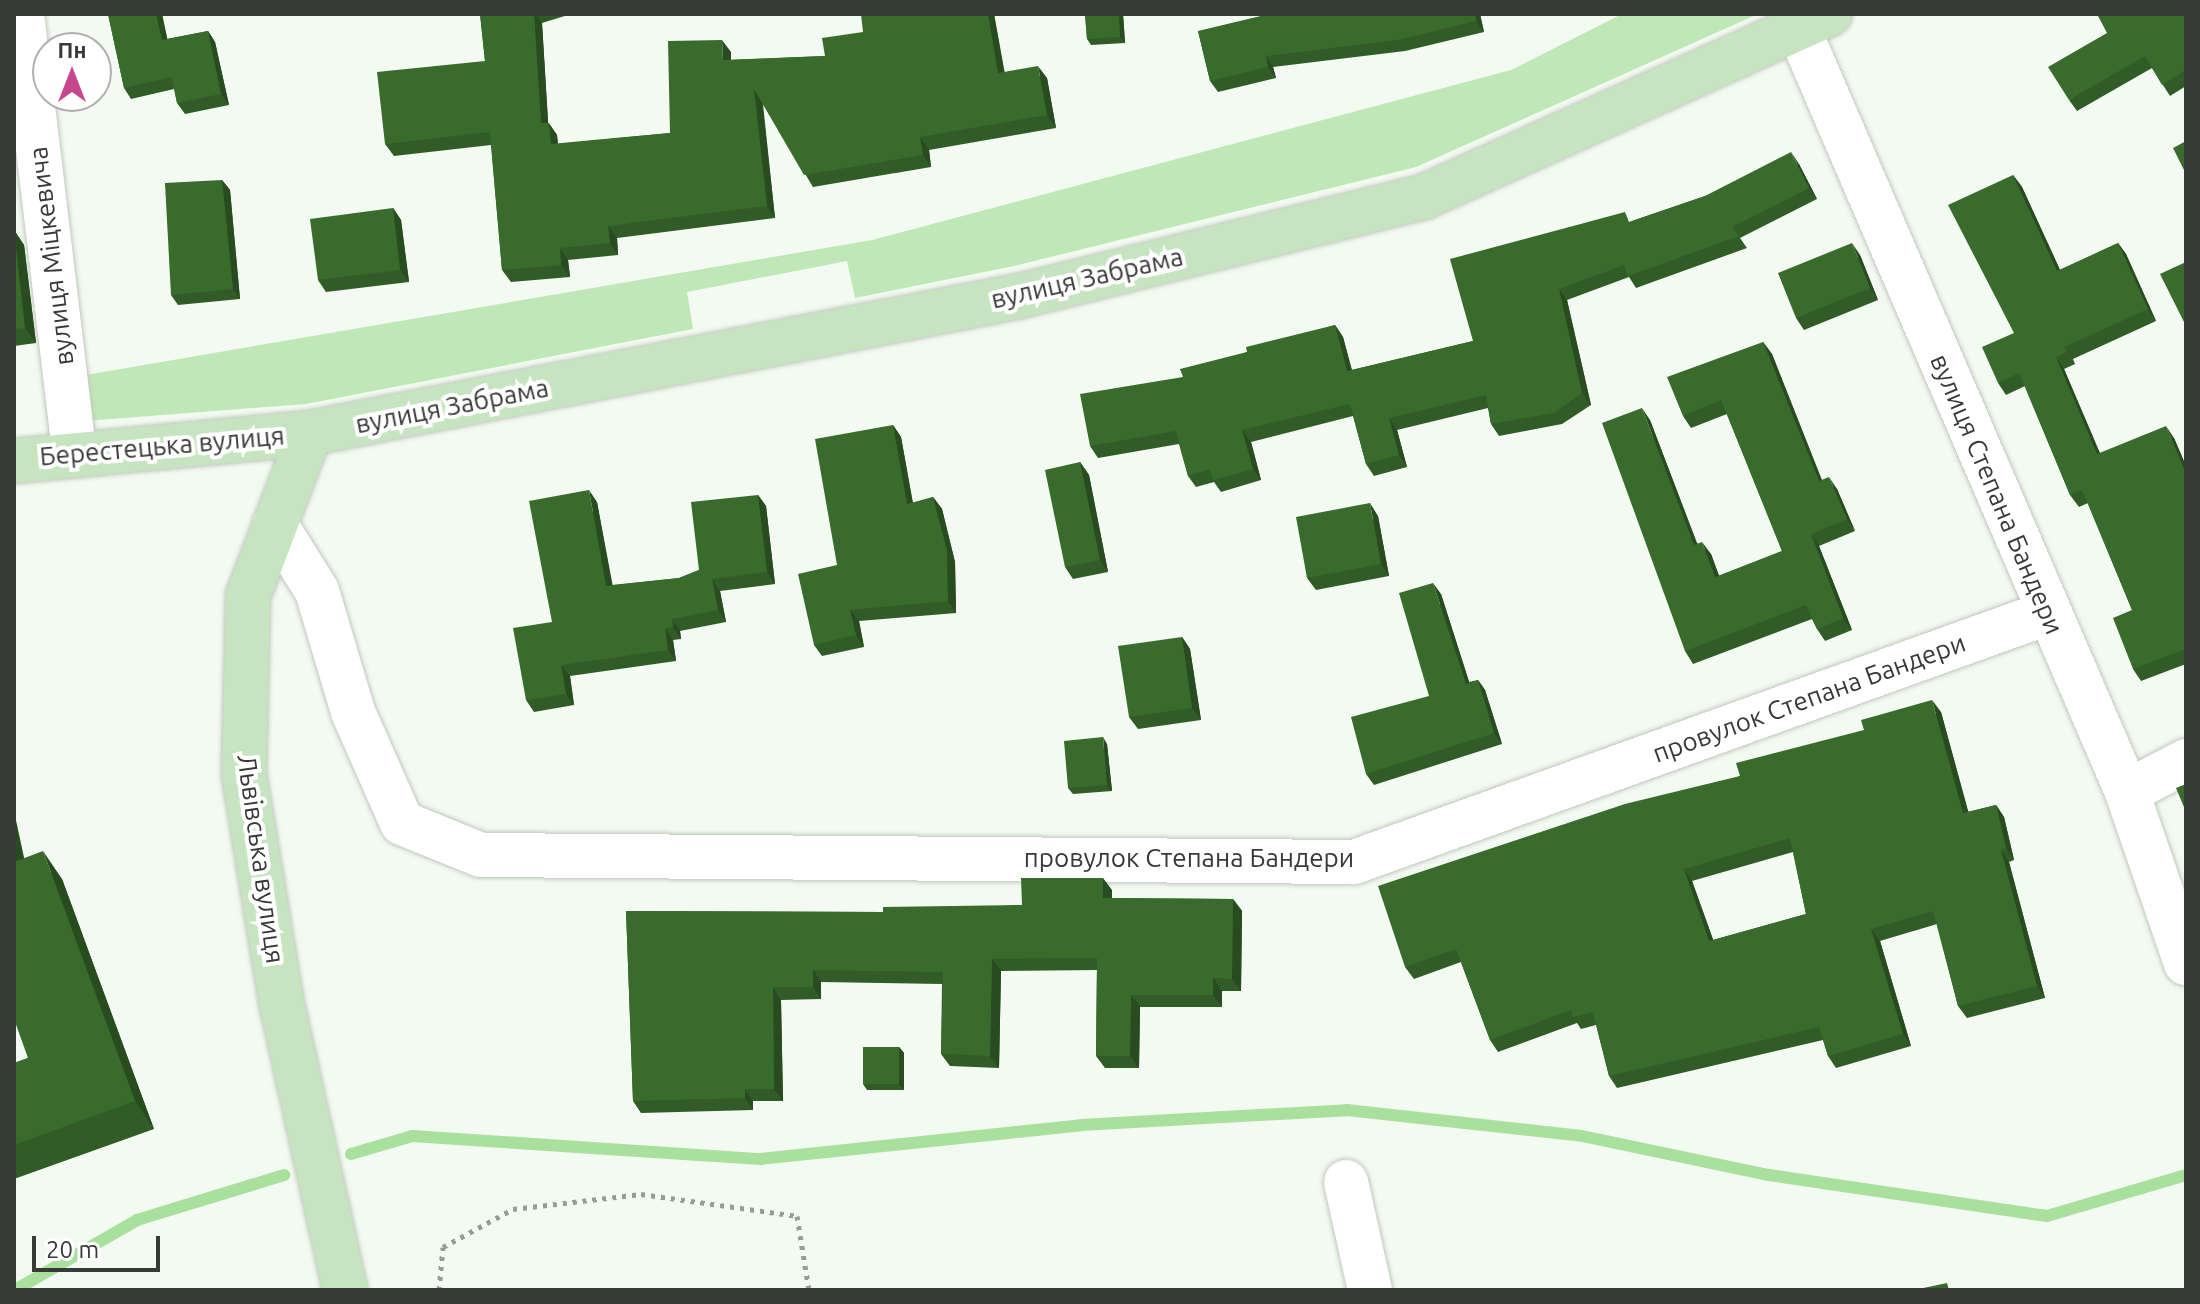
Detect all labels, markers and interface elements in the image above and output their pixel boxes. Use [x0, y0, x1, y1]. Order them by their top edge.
north arrow [32, 32, 112, 112]
text: Пн [58, 37, 86, 62]
street label: вулиця Міцкевича [22, 145, 80, 367]
street label: вулиця Забрама [988, 241, 1186, 315]
street label: вулиця Степана Бандери [1924, 349, 2070, 639]
street label: вулиця Забрама [353, 372, 551, 440]
street label: Берестецька вулиця [38, 420, 286, 472]
street label: провулок Степана Бандери [1648, 627, 1970, 769]
street label: Львівська вулиця [231, 752, 291, 966]
street label: провулок Степана Бандери [1024, 842, 1354, 874]
scale bar [36, 1220, 164, 1270]
text: 20 m [46, 1236, 99, 1263]

